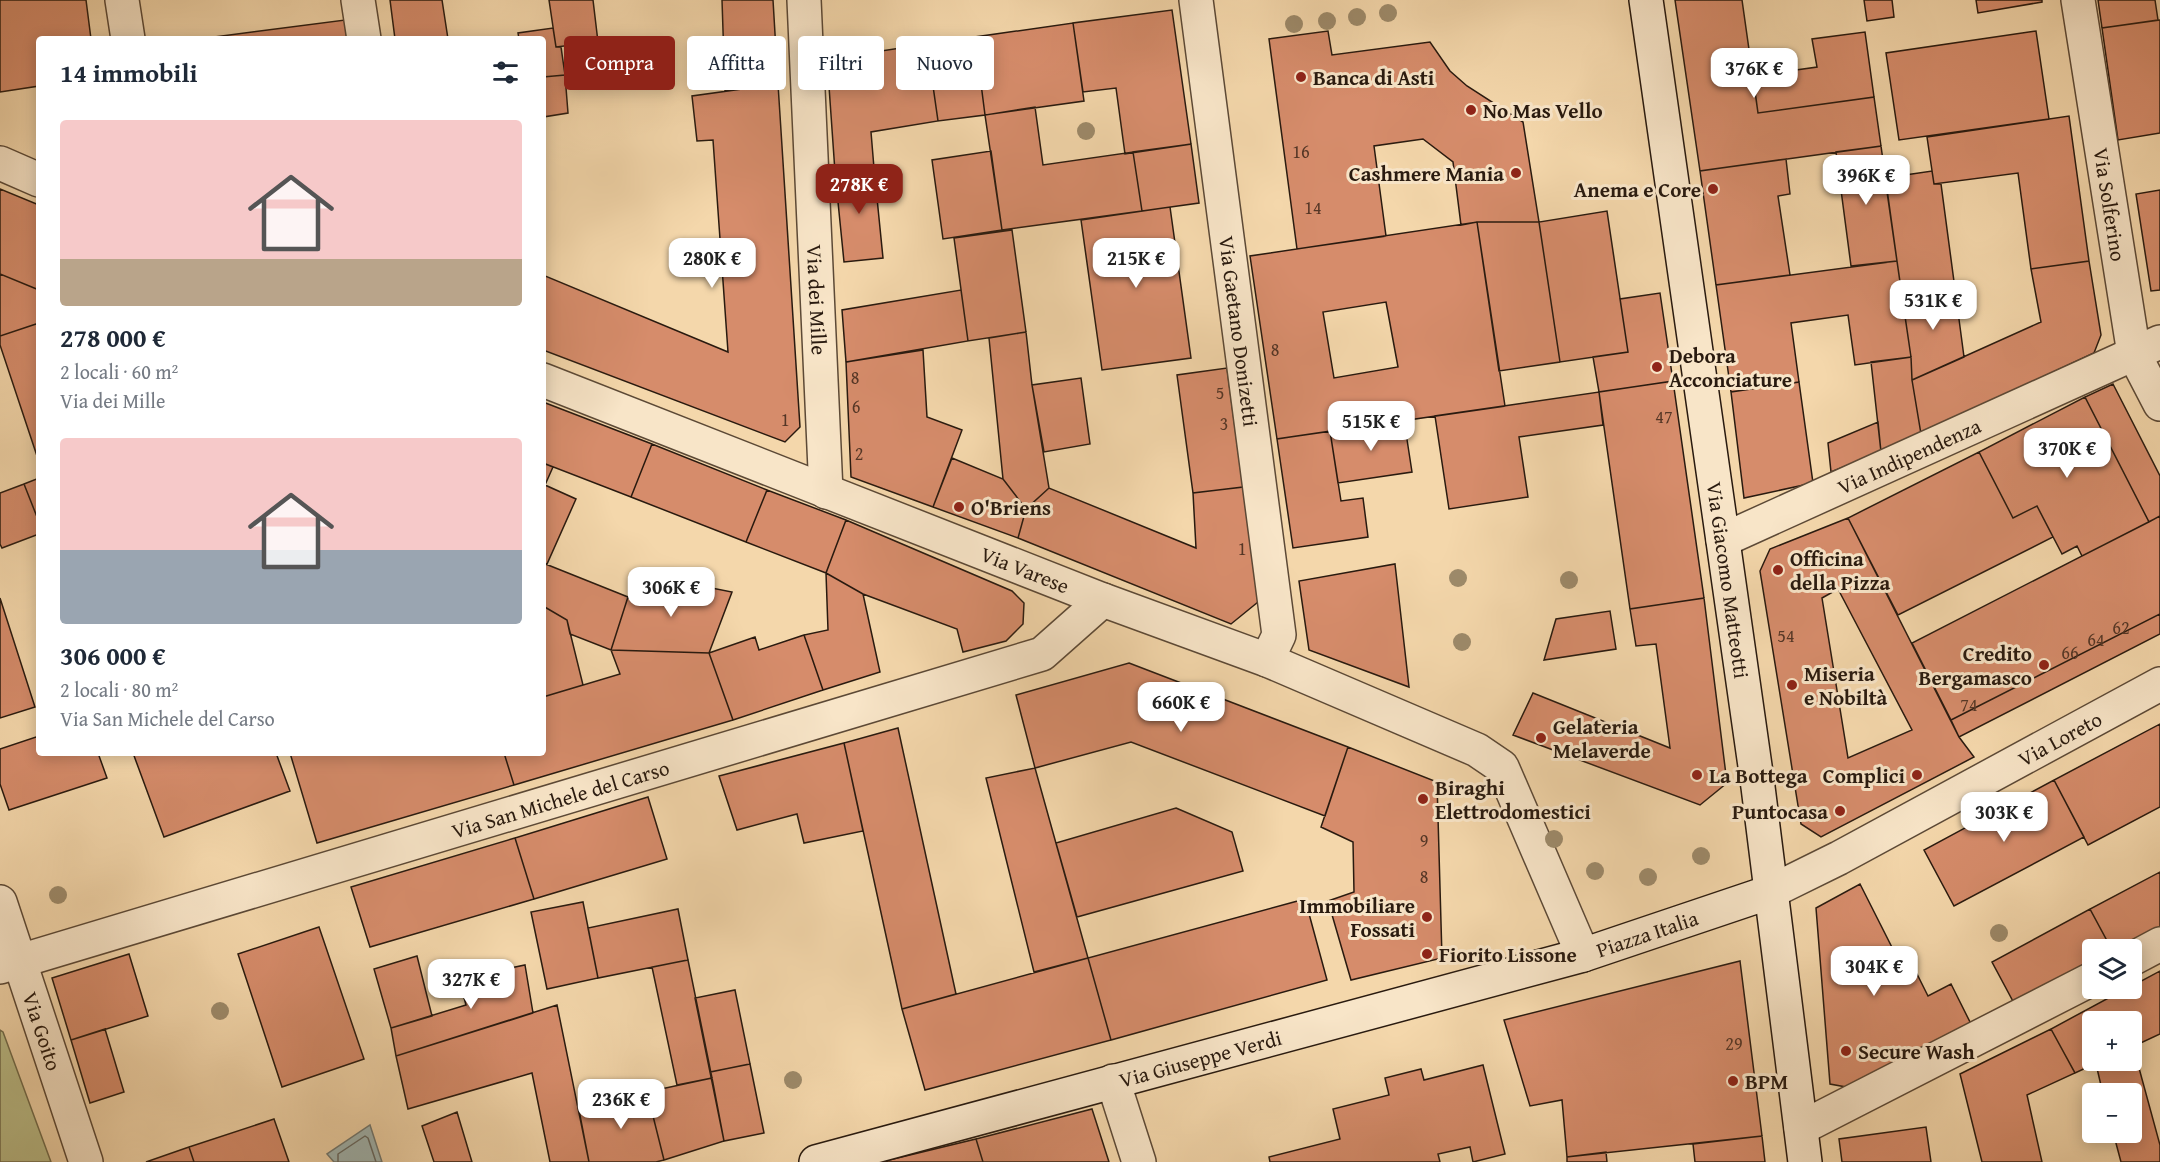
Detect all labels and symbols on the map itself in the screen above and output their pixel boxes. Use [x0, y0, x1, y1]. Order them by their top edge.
pin: 376K € [1705, 48, 1803, 99]
place label: Banca di Asti [1313, 62, 1435, 93]
marker: Banca di Asti [1294, 70, 1308, 84]
place label: No Mas Vello [1483, 95, 1603, 126]
marker: No Mas Vello [1464, 103, 1478, 117]
house number: 16 [1292, 138, 1310, 165]
street label: Via Solferino [2086, 145, 2135, 264]
pin: 396K € [1817, 155, 1915, 206]
place label: Cashmere Mania [1349, 158, 1504, 189]
pin: 278K € [810, 164, 908, 215]
marker: Cashmere Mania [1509, 166, 1523, 180]
place label: Anema e Core [1574, 174, 1701, 205]
marker: Anema e Core [1706, 182, 1720, 196]
house number: 14 [1304, 194, 1322, 221]
street label: Via Gaetano Donizetti [1211, 234, 1267, 428]
pin: 280K € [663, 238, 761, 289]
pin: 215K € [1087, 238, 1185, 289]
street label: Via dei Mille [799, 244, 835, 356]
pin: 531K € [1884, 280, 1982, 331]
house number: 8 [1271, 336, 1279, 363]
place label: Debora Acconciature [1669, 340, 1792, 395]
marker: Debora Acconciature [1650, 360, 1664, 374]
house number: 8 [851, 364, 859, 391]
house number: 5 [1216, 379, 1224, 406]
house number: 6 [852, 393, 860, 420]
pin: 515K € [1322, 401, 1420, 452]
house number: 47 [1655, 403, 1673, 430]
house number: 1 [781, 406, 789, 433]
house number: 3 [1220, 410, 1228, 437]
street label: Via Indipendenza [1832, 410, 1986, 502]
pin: 370K € [2018, 428, 2116, 479]
house number: 2 [855, 440, 863, 467]
street label: Via Giacomo Matteotti [1699, 480, 1758, 681]
place label: O'Briens [971, 492, 1051, 523]
marker: O'Briens [952, 500, 966, 514]
house number: 1 [1238, 535, 1246, 562]
street label: Via Varese [976, 538, 1074, 601]
place label: Officina della Pizza [1790, 543, 1891, 598]
marker: Officina della Pizza [1771, 563, 1785, 577]
pin: 306K € [622, 567, 720, 618]
house number: 62 [2112, 614, 2130, 641]
house number: 54 [1777, 622, 1795, 649]
house number: 64 [2087, 626, 2105, 653]
place label: Credito Bergamasco [1919, 638, 2032, 693]
house number: 66 [2061, 639, 2079, 666]
place label: Miseria e Nobiltà [1804, 658, 1888, 713]
marker: Credito Bergamasco [2037, 658, 2051, 672]
marker: Miseria e Nobiltà [1785, 678, 1799, 692]
pin: 660K € [1132, 682, 1230, 733]
house number: 74 [1960, 691, 1978, 718]
street label: Via Loreto [2012, 703, 2107, 774]
place label: Gelateria Melaverde [1553, 711, 1651, 766]
marker: Gelateria Melaverde [1534, 731, 1548, 745]
street label: Via San Michele del Carso [448, 751, 673, 846]
place label: La Bottega [1709, 760, 1808, 791]
place label: Complici [1823, 760, 1905, 791]
marker: La Bottega [1690, 768, 1704, 782]
marker: Complici [1910, 768, 1924, 782]
place label: Biraghi Elettrodomestici [1435, 772, 1591, 827]
marker: Biraghi Elettrodomestici [1416, 792, 1430, 806]
pin: 303K € [1955, 792, 2053, 843]
place label: Puntocasa [1732, 796, 1828, 827]
marker: Puntocasa [1833, 804, 1847, 818]
house number: 9 [1420, 827, 1428, 854]
house number: 8 [1420, 863, 1428, 890]
place label: Immobiliare Fossati [1299, 890, 1415, 945]
street label: Piazza Italia [1592, 902, 1702, 965]
marker: Immobiliare Fossati [1420, 910, 1434, 924]
place label: Fiorito Lissone [1439, 939, 1577, 970]
pin: 304K € [1825, 946, 1923, 997]
marker: Fiorito Lissone [1420, 947, 1434, 961]
pin: 327K € [422, 959, 520, 1010]
street label: Via Goito [15, 988, 70, 1075]
street label: Via Giuseppe Verdi [1115, 1022, 1285, 1095]
house number: 29 [1725, 1030, 1743, 1057]
place label: Secure Wash [1858, 1036, 1975, 1067]
marker: Secure Wash [1839, 1044, 1853, 1058]
place label: BPM [1745, 1066, 1788, 1097]
marker: BPM [1726, 1074, 1740, 1088]
pin: 236K € [572, 1079, 670, 1130]

